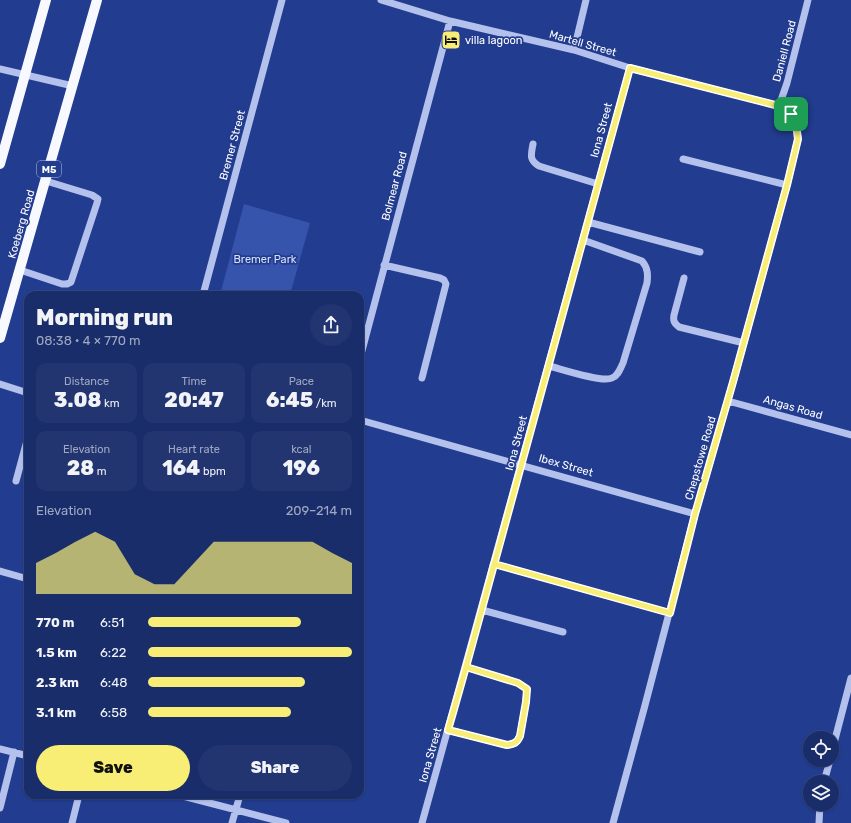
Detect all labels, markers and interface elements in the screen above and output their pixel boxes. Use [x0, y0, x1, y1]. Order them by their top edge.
street label: Daniell Road [770, 19, 799, 83]
street label: Martell Street [548, 28, 619, 59]
hotel icon: villa lagoon [440, 29, 462, 51]
place label: villa lagoon [465, 34, 522, 47]
pin [774, 97, 808, 131]
street label: Iona Street [588, 100, 615, 159]
icon: arrive [780, 103, 802, 125]
street label: Bremer Street [217, 108, 248, 182]
street label: Bolmear Road [379, 150, 410, 222]
road number: M5 [37, 161, 61, 177]
street label: Koeberg Road [5, 188, 37, 260]
park label: Bremer Park [233, 253, 297, 266]
text: Morning run [36, 304, 173, 331]
button: share [310, 304, 352, 346]
text: 08:38 · 4 × 770 m [36, 333, 141, 348]
text: Distance [64, 375, 109, 388]
text: Time [182, 375, 206, 388]
text: Pace [289, 375, 314, 388]
text: 3.08 [54, 388, 101, 412]
text: 20:47 [164, 388, 224, 412]
text: 6:45 [266, 388, 313, 412]
street label: Angas Road [762, 393, 824, 422]
text: km [101, 397, 119, 410]
text: /km [313, 397, 337, 410]
street label: Iona Street [503, 413, 530, 472]
street label: Chepstowe Road [682, 415, 719, 501]
text: Elevation [63, 443, 110, 456]
text: Heart rate [168, 443, 220, 456]
text: kcal [291, 443, 311, 456]
street label: Ibex Street [537, 452, 595, 480]
text: 28 [67, 456, 94, 480]
text: 164 [162, 456, 200, 480]
text: 196 [283, 456, 320, 480]
text: m [94, 465, 107, 478]
text: bpm [200, 465, 226, 478]
text: Elevation [36, 503, 92, 518]
text: 209–214 m [286, 503, 352, 518]
text: 770 m [36, 615, 74, 630]
text: 6:51 [100, 615, 124, 630]
text: 1.5 km [36, 645, 77, 660]
text: 6:22 [100, 645, 126, 660]
text: 2.3 km [36, 675, 79, 690]
text: 6:48 [100, 675, 128, 690]
text: 3.1 km [36, 705, 76, 720]
text: 6:58 [100, 705, 127, 720]
street label: Iona Street [416, 726, 445, 784]
map controls [803, 731, 839, 811]
button: locate [803, 731, 839, 767]
button: Save [36, 745, 190, 791]
button: Share [198, 745, 352, 791]
button: layers [803, 775, 839, 811]

